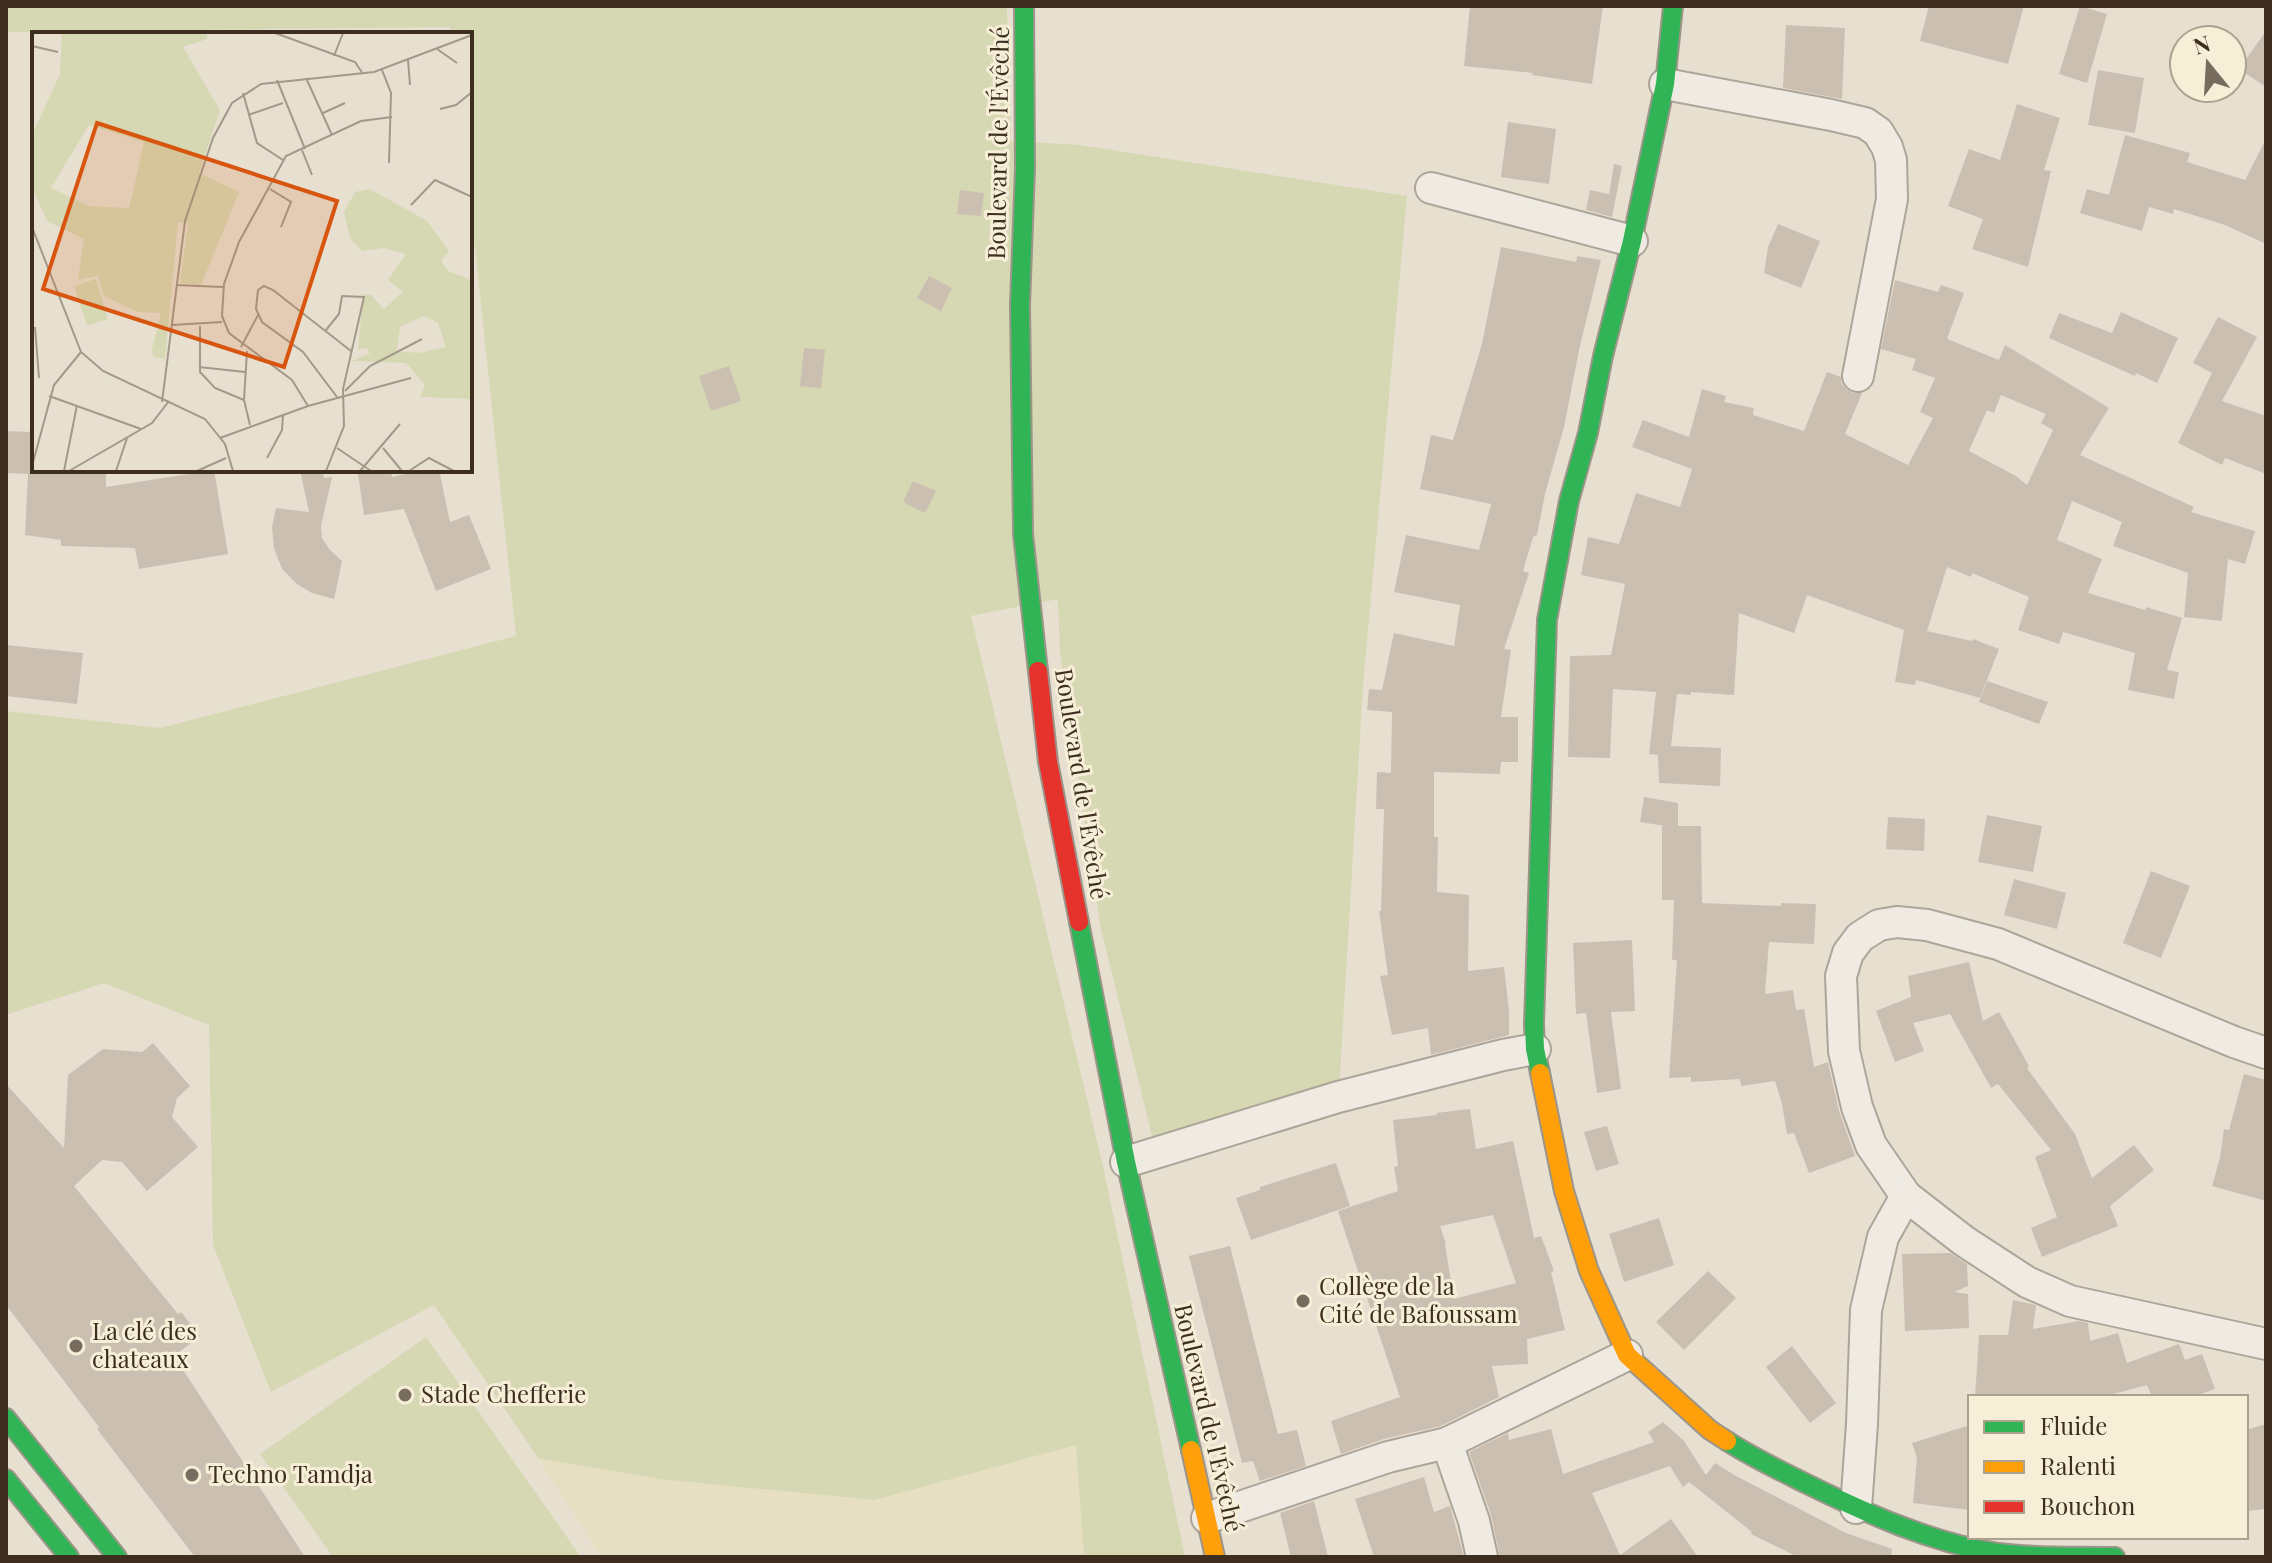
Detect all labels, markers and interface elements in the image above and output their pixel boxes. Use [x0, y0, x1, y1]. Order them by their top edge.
north arrow [2168, 24, 2248, 104]
street label: Boulevard de l'Évêché [979, 26, 1015, 260]
text: N [2189, 27, 2214, 61]
inset map [32, 32, 472, 472]
street label: Boulevard de l'Évêché [1049, 666, 1117, 901]
place label: Collège de la Cité de Bafoussam [1319, 1269, 1518, 1329]
marker: Collège de la Cité de Bafoussam [1294, 1292, 1312, 1310]
street label: Boulevard de l'Évêché [1168, 1300, 1252, 1535]
place label: La clé des chateaux [92, 1314, 197, 1374]
marker: La clé des chateaux [67, 1337, 85, 1355]
place label: Stade Chefferie [421, 1377, 587, 1409]
marker: Stade Chefferie [396, 1386, 414, 1404]
legend [1968, 1395, 2248, 1539]
text: Fluide [2040, 1409, 2107, 1441]
text: Ralenti [2040, 1449, 2116, 1481]
place label: Techno Tamdja [208, 1457, 373, 1489]
marker: Techno Tamdja [183, 1466, 201, 1484]
text: Bouchon [2040, 1489, 2135, 1521]

